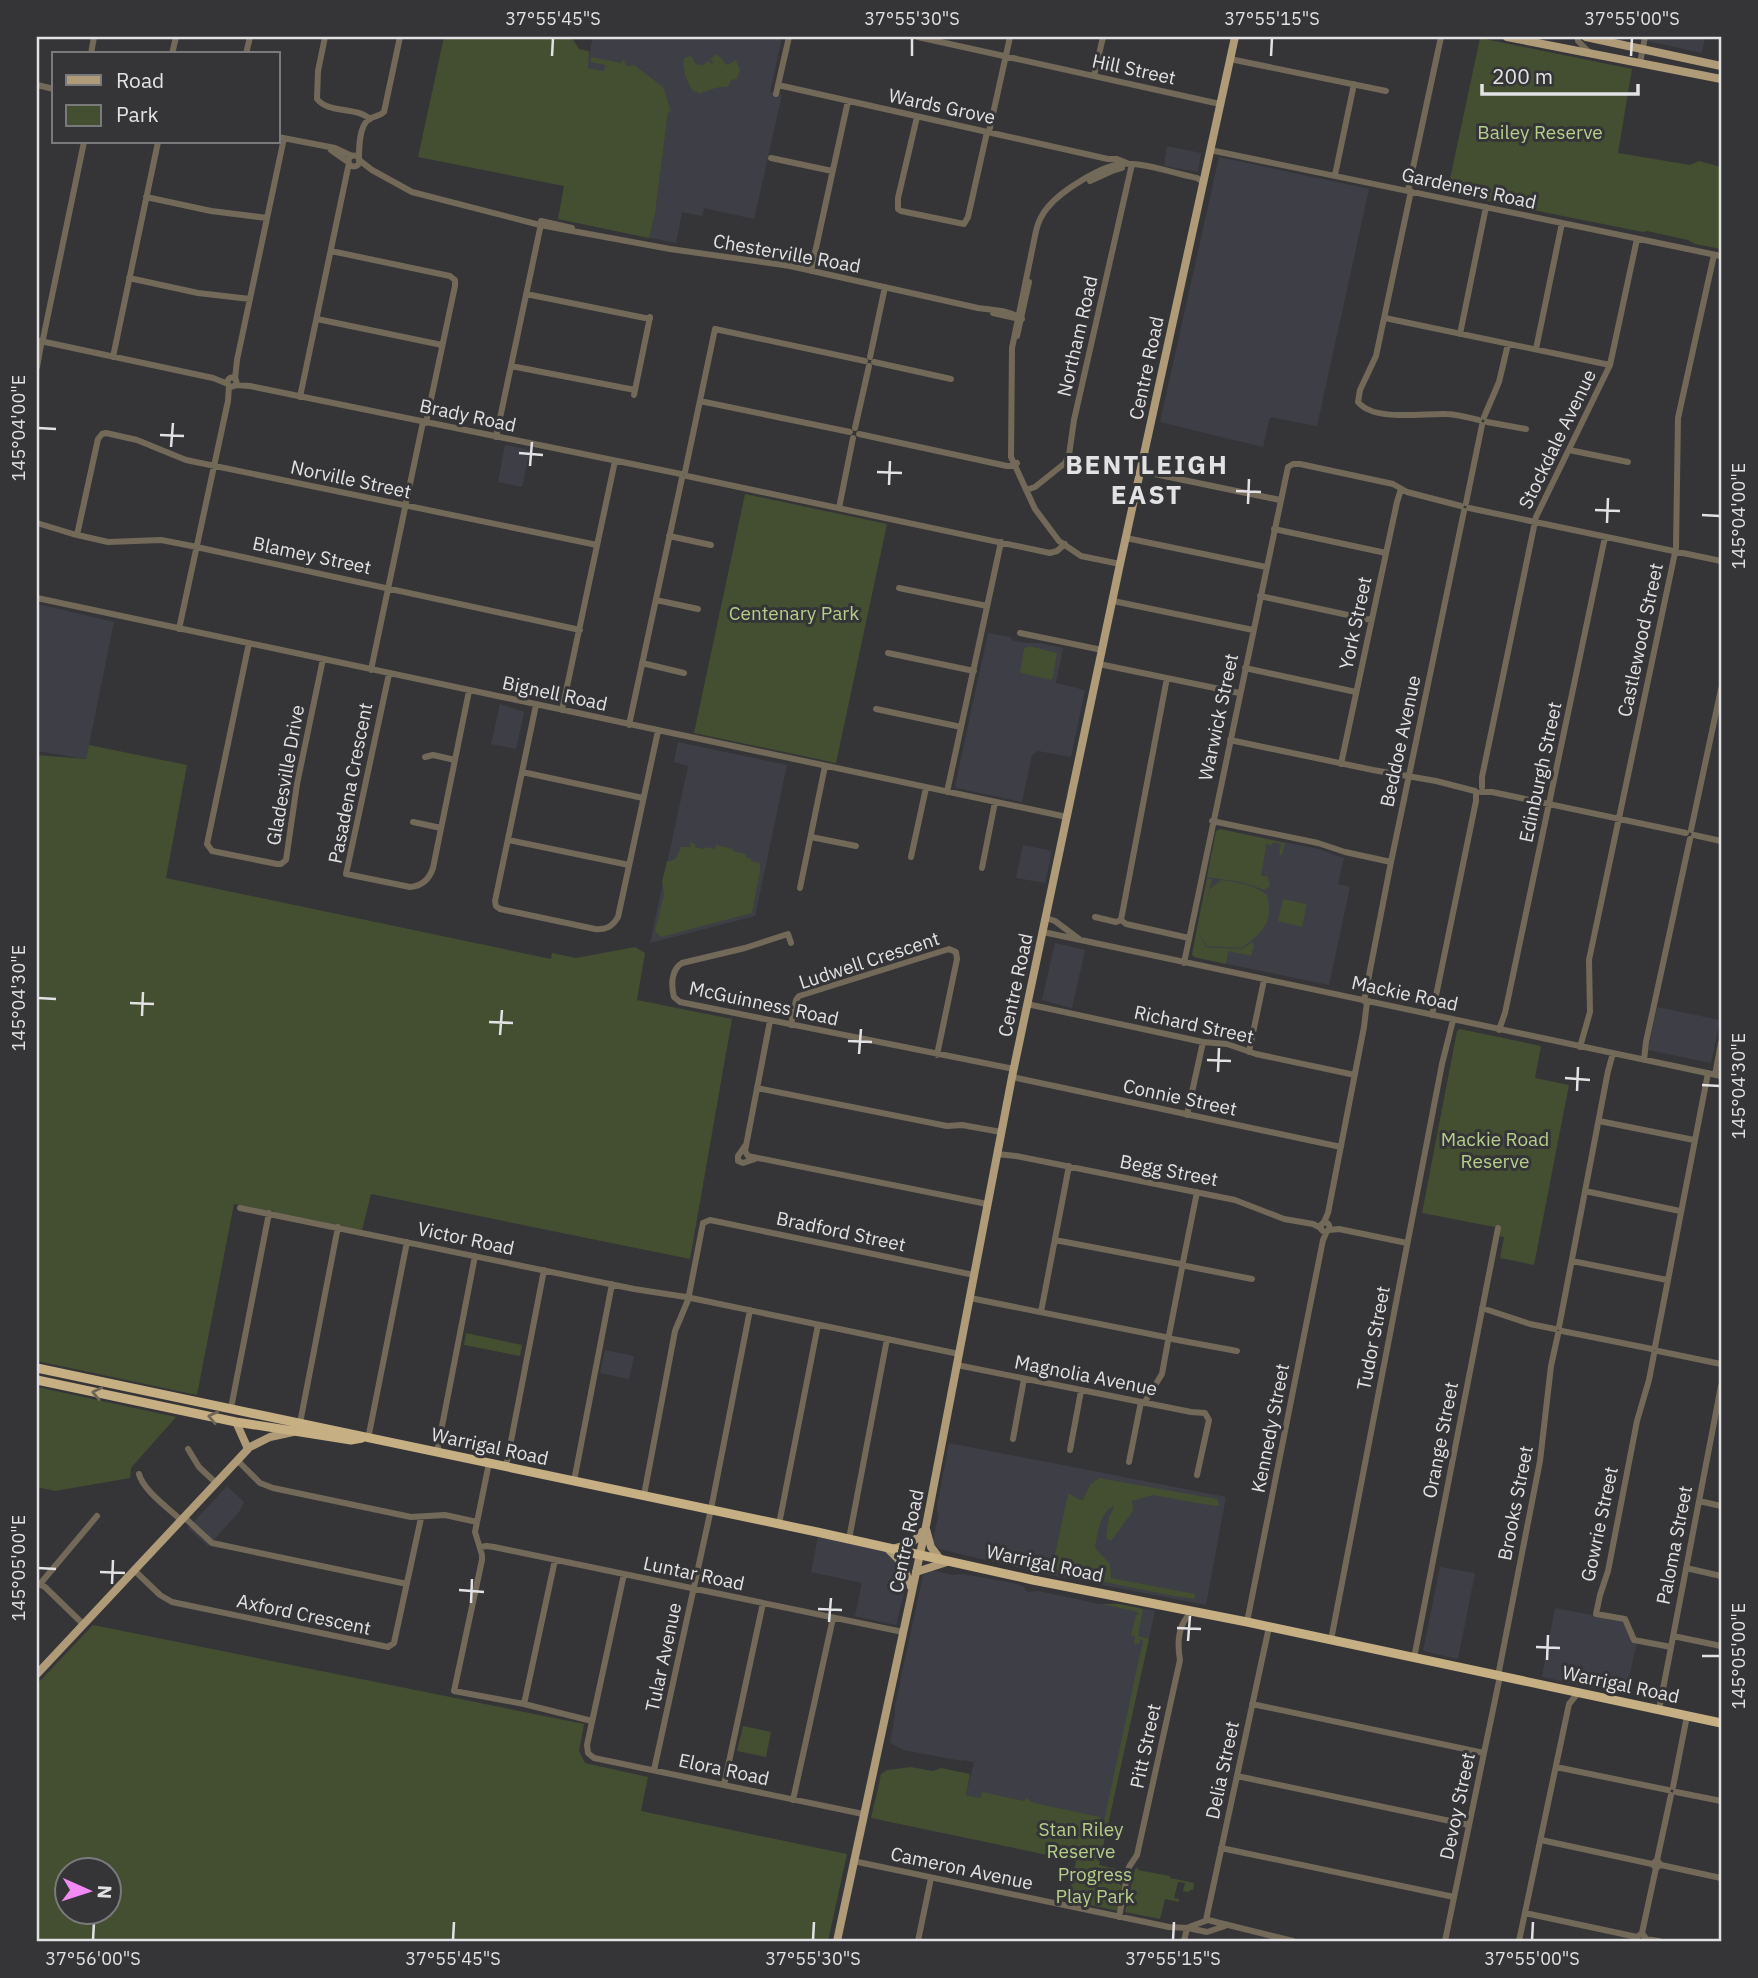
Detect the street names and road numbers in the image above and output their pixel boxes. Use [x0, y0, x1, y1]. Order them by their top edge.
street label: Hill Street [1090, 48, 1178, 90]
street label: Wards Grove [886, 83, 998, 129]
street label: Gardeners Road [1399, 162, 1539, 214]
street label: Chesterville Road [711, 228, 863, 278]
street label: Northam Road [1051, 273, 1103, 399]
street label: Centre Road [1123, 314, 1169, 422]
street label: Stockdale Avenue [1513, 365, 1601, 513]
street label: Brady Road [418, 393, 518, 437]
street label: Norville Street [289, 455, 413, 503]
street label: Blamey Street [250, 531, 374, 579]
street label: Castlewood Street [1612, 561, 1668, 719]
street label: York Street [1333, 574, 1377, 672]
street label: Warwick Street [1193, 651, 1243, 783]
street label: Bignell Road [500, 670, 610, 716]
street label: Beddoe Avenue [1374, 673, 1426, 809]
street label: Edinburgh Street [1513, 699, 1567, 845]
street label: Pasadena Crescent [323, 700, 377, 866]
street label: Gladesville Drive [261, 703, 309, 847]
street label: Ludwell Crescent [796, 926, 942, 994]
street label: Centre Road [992, 931, 1038, 1039]
street label: Mackie Road [1349, 970, 1461, 1016]
street label: McGuinness Road [687, 975, 841, 1031]
street label: Richard Street [1132, 1000, 1256, 1048]
street label: Connie Street [1121, 1073, 1239, 1121]
street label: Begg Street [1118, 1149, 1220, 1191]
street label: Bradford Street [774, 1206, 908, 1256]
street label: Victor Road [415, 1216, 517, 1260]
street label: Tudor Street [1351, 1284, 1395, 1392]
street label: Magnolia Avenue [1013, 1349, 1159, 1401]
street label: Kennedy Street [1246, 1361, 1294, 1495]
street label: Orange Street [1417, 1380, 1463, 1500]
street label: Warrigal Road [429, 1422, 551, 1470]
street label: Brooks Street [1492, 1444, 1538, 1562]
street label: Gowrie Street [1575, 1464, 1623, 1584]
street label: Paloma Street [1651, 1484, 1697, 1606]
street label: Centre Road [883, 1487, 929, 1595]
street label: Warrigal Road [984, 1539, 1106, 1587]
street label: Luntar Road [641, 1551, 747, 1595]
street label: Axford Crescent [235, 1588, 373, 1640]
street label: Tular Avenue [640, 1600, 686, 1714]
street label: Warrigal Road [1560, 1660, 1682, 1708]
street label: Pitt Street [1124, 1701, 1166, 1791]
street label: Delia Street [1200, 1719, 1244, 1821]
street label: Elora Road [676, 1748, 772, 1790]
street label: Devoy Street [1434, 1750, 1480, 1862]
street label: Cameron Avenue [888, 1841, 1036, 1895]

